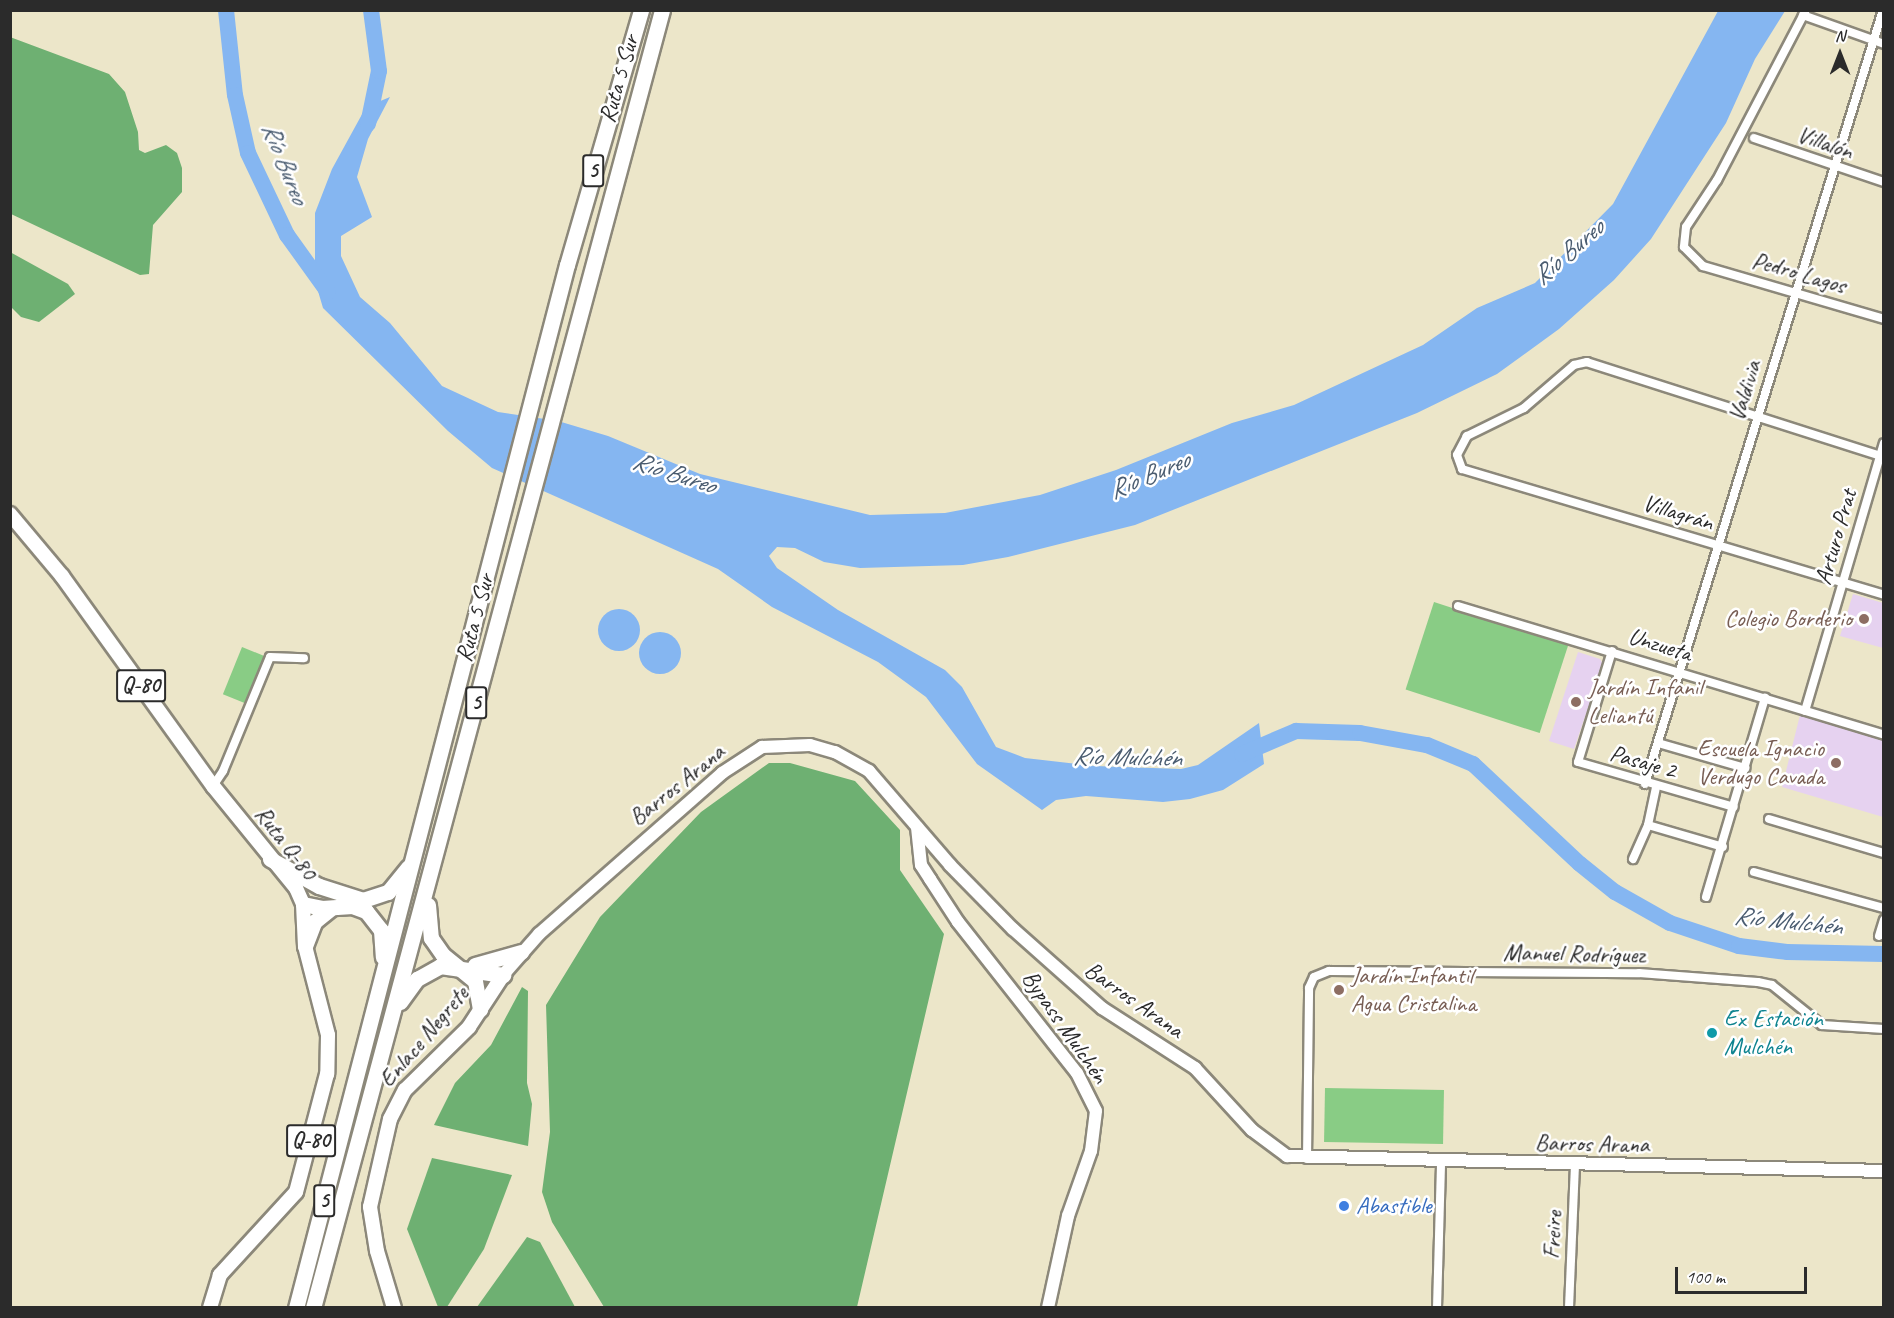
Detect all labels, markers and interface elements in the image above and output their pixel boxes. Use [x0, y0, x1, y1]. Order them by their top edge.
north arrow [1810, 24, 1870, 84]
text: N [1835, 26, 1845, 46]
street label: Ruta 5 Sur [593, 32, 645, 126]
water label: Río Bureo [255, 118, 315, 208]
street label: Villalón [1793, 120, 1857, 166]
road number: 5 [581, 152, 605, 190]
water label: Río Bureo [1526, 213, 1610, 291]
street label: Pedro Lagos [1749, 246, 1849, 300]
street label: Valdivia [1722, 357, 1768, 425]
water label: Río Bureo [1104, 444, 1194, 506]
water label: Río Bureo [629, 445, 719, 501]
street label: Arturo Prat [1809, 486, 1863, 588]
street label: Villagrán [1639, 489, 1717, 537]
street label: Ruta 5 Sur [449, 571, 501, 665]
place label: Colegio Borderio [1725, 605, 1852, 633]
marker: Colegio Borderio [1857, 612, 1871, 626]
street label: Unzueta [1625, 622, 1695, 668]
road number: Q-80 [116, 667, 166, 705]
place label: Jardín Infanil Leliantú [1588, 674, 1702, 730]
road number: 5 [464, 684, 488, 722]
marker: Jardín Infanil Leliantú [1569, 695, 1583, 709]
place label: Escuela Ignacio Verdugo Cavada [1697, 735, 1824, 791]
street label: Barros Arana [624, 738, 730, 832]
street label: Pasaje 2 [1606, 739, 1680, 785]
water label: Río Mulchén [1073, 740, 1181, 774]
marker: Escuela Ignacio Verdugo Cavada [1829, 756, 1843, 770]
street label: Ruta Q-80 [248, 800, 324, 886]
water label: Río Mulchén [1733, 900, 1843, 942]
street label: Manuel Rodríguez [1503, 938, 1645, 970]
street label: Barros Arana [1079, 956, 1189, 1044]
place label: Jardín Infantil Agua Cristalina [1351, 962, 1476, 1018]
street label: Bypass Mulchén [1016, 965, 1114, 1089]
street label: Enlace Negrete [373, 980, 475, 1094]
marker: Jardín Infantil Agua Cristalina [1332, 983, 1346, 997]
place label: Ex Estación Mulchén [1724, 1005, 1823, 1061]
marker: Ex Estación Mulchén [1705, 1026, 1719, 1040]
road number: Q-80 [286, 1122, 336, 1160]
street label: Barros Arana [1535, 1129, 1649, 1159]
road number: 5 [312, 1182, 336, 1220]
place label: Abastible [1356, 1192, 1432, 1220]
marker: Abastible [1337, 1199, 1351, 1213]
street label: Freire [1537, 1210, 1569, 1260]
scale bar [1678, 1255, 1810, 1293]
text: 100 m [1686, 1266, 1725, 1288]

